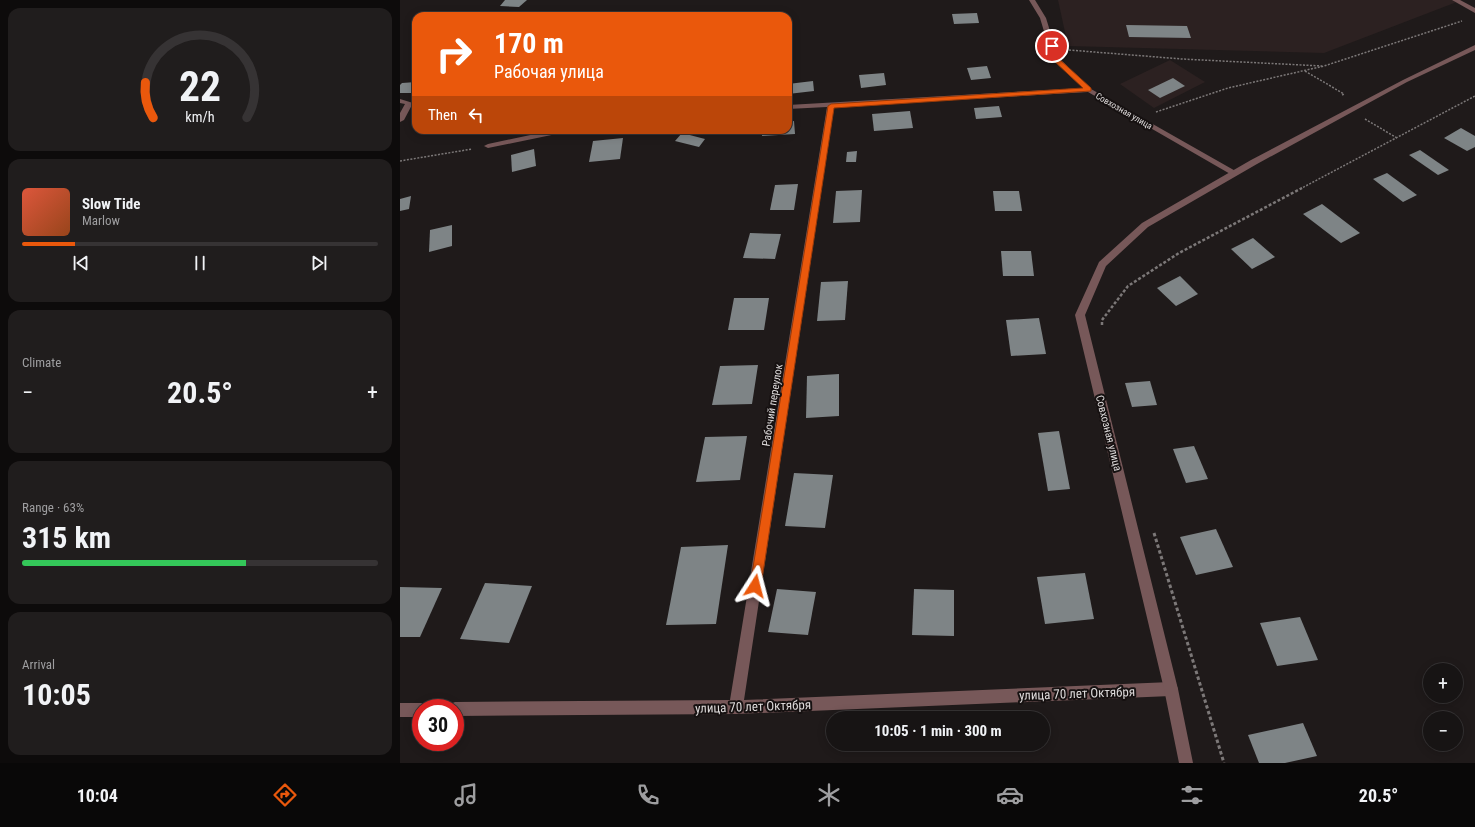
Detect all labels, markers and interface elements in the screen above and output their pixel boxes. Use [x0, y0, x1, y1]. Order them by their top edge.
text: 170 m [494, 27, 564, 60]
icon: right [428, 28, 480, 80]
pin [1035, 29, 1069, 63]
icon: arrive [1041, 35, 1063, 57]
text: 22 [179, 61, 221, 110]
text: Рабочая улица [494, 61, 604, 82]
street label: Совхозная улица [1094, 91, 1154, 131]
icon: left [465, 104, 487, 126]
text: Then [428, 106, 457, 124]
text: km/h [185, 108, 215, 124]
text: Slow Tide [82, 195, 140, 213]
text: Marlow [82, 213, 120, 228]
icon: previous [70, 252, 92, 274]
icon: pause [189, 252, 211, 274]
icon: next [308, 252, 330, 274]
text: Climate [22, 355, 61, 370]
street label: Рабочий переулок [760, 362, 786, 447]
text: 20.5° [167, 375, 233, 410]
text: − [22, 380, 33, 405]
text: + [367, 380, 378, 405]
street label: Совхозная улица [1093, 394, 1124, 472]
text: Range · 63% [22, 500, 84, 515]
text: 315 km [22, 520, 111, 555]
position arrow [734, 565, 776, 607]
text: Arrival [22, 657, 55, 672]
map controls [1423, 663, 1463, 751]
button: + [1423, 663, 1463, 703]
text: 10:05 [22, 677, 91, 712]
street label: улица 70 лет Октября [1019, 684, 1135, 703]
street label: улица 70 лет Октября [695, 697, 811, 716]
speed limit sign: 30 [412, 699, 464, 751]
button: − [1423, 711, 1463, 751]
text: 10:05 · 1 min · 300 m [874, 722, 1002, 740]
icon: directions [271, 781, 299, 809]
icon: music [452, 781, 480, 809]
icon: phone [634, 781, 662, 809]
icon: climate [815, 781, 843, 809]
icon: car [996, 781, 1024, 809]
icon: filters [1178, 781, 1206, 809]
text: 10:04 [77, 785, 118, 806]
text: 20.5° [1359, 785, 1398, 806]

